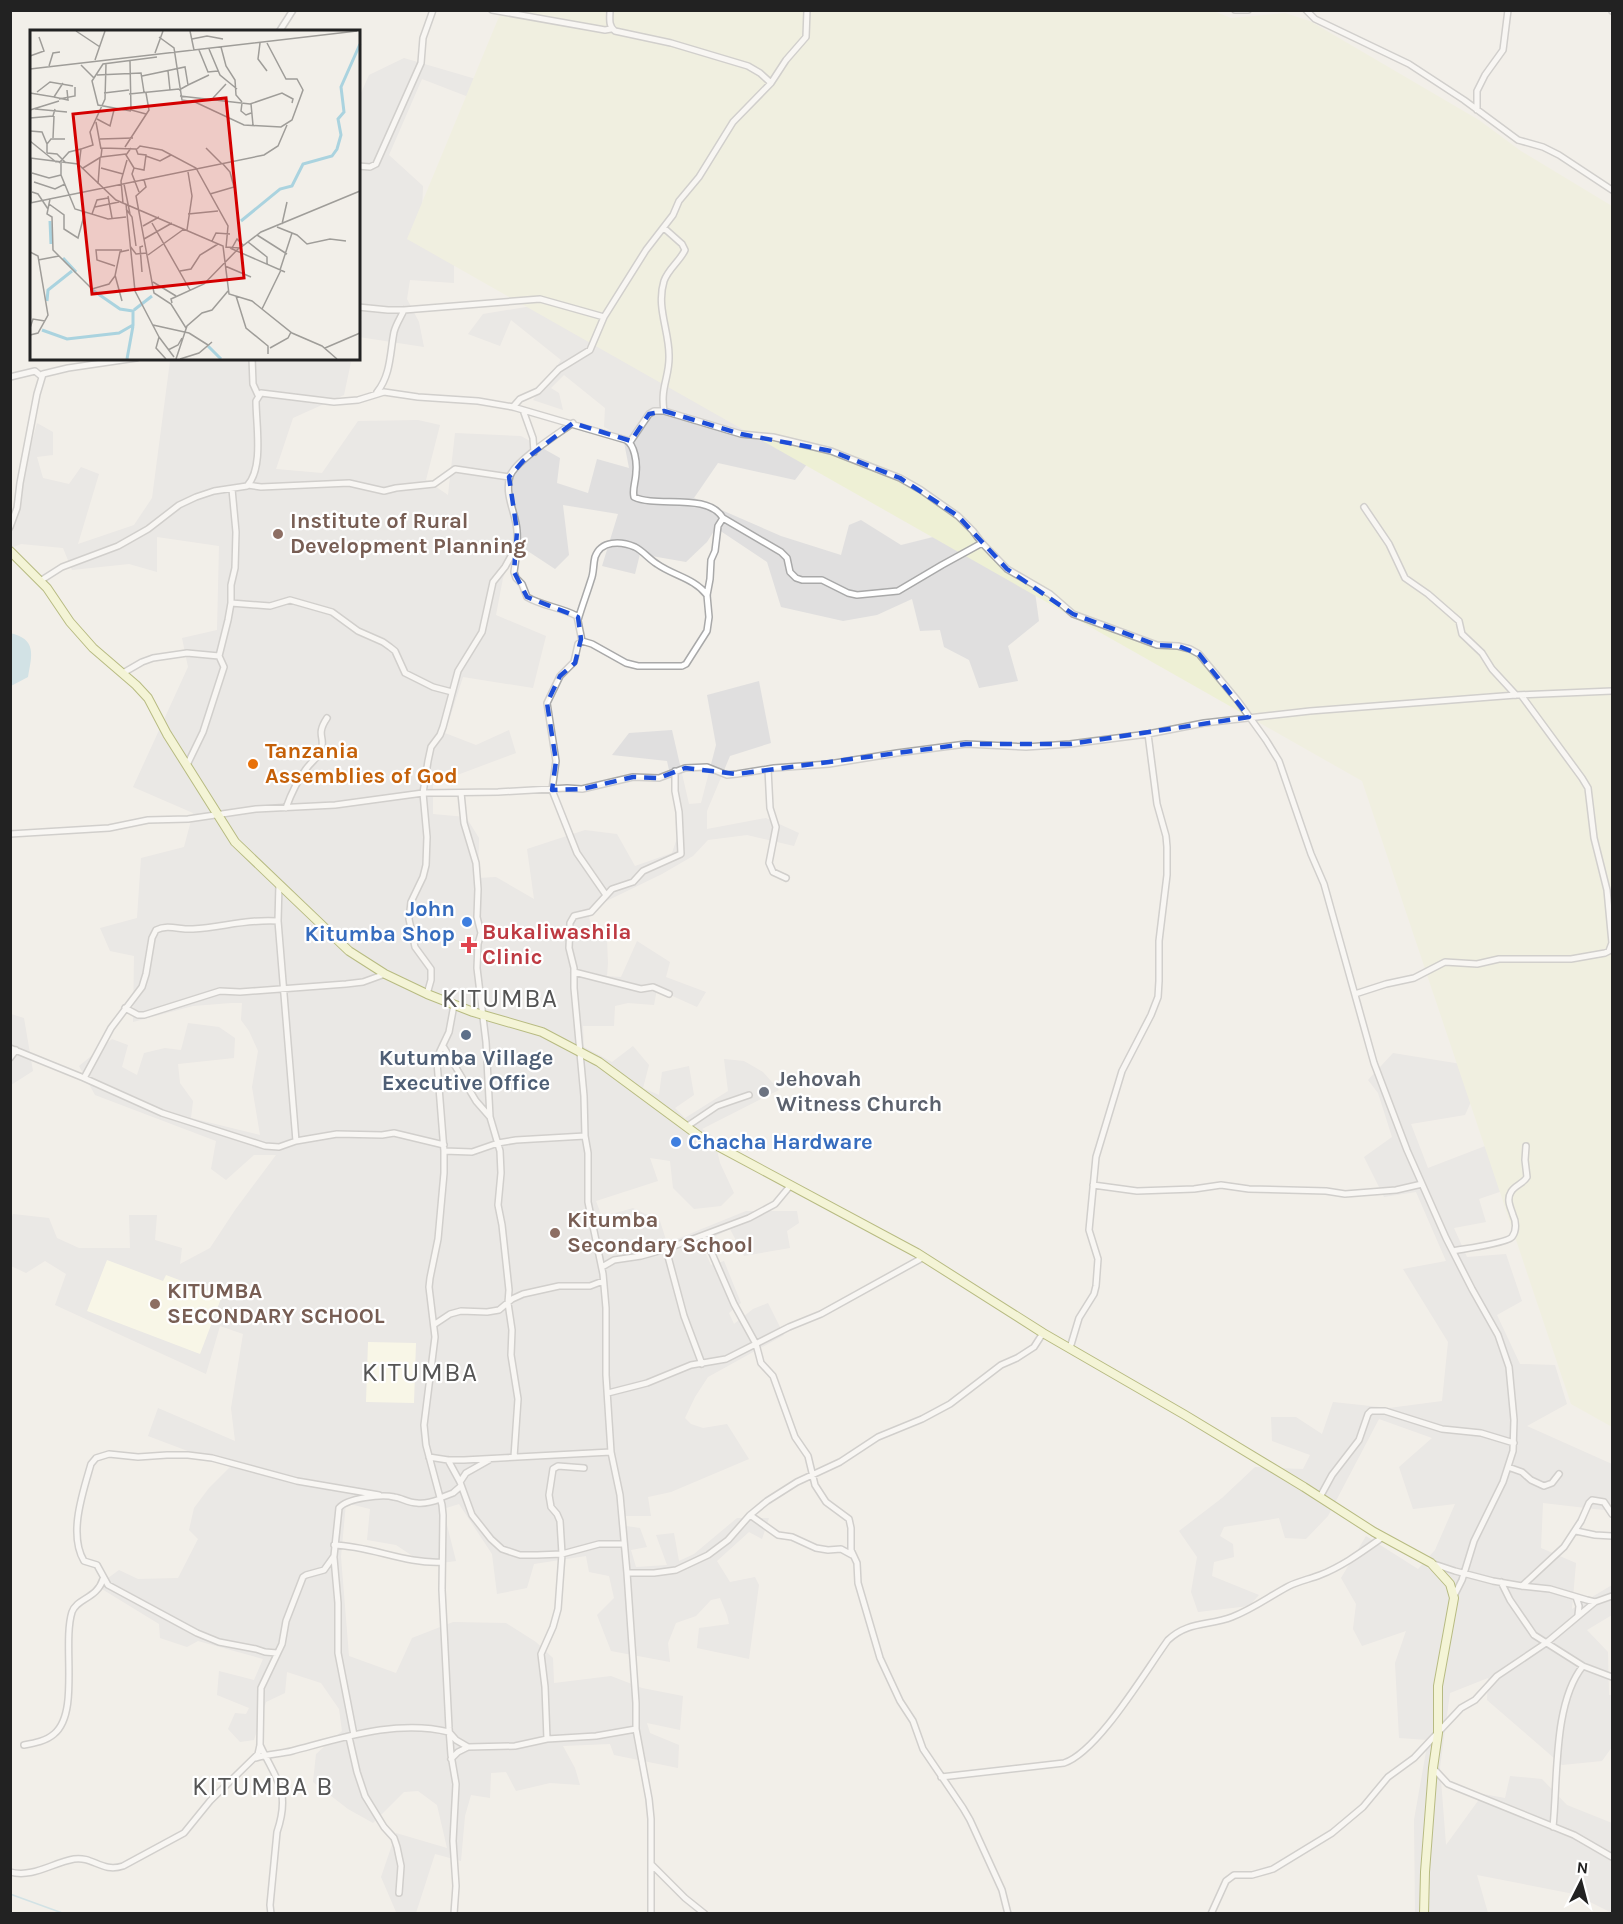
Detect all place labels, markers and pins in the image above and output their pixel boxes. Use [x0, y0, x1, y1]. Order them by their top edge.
place label: Institute of Rural Development Planning [290, 508, 527, 559]
marker: Institute of Rural Development Planning [271, 527, 285, 541]
place label: Tanzania Assemblies of God [265, 738, 458, 789]
marker: Tanzania Assemblies of God [246, 757, 260, 771]
place label: John Kitumba Shop [304, 896, 455, 947]
marker: John Kitumba Shop [460, 915, 474, 929]
place label: Bukaliwashila Clinic [482, 919, 632, 970]
marker: Bukaliwashila Clinic [460, 936, 478, 954]
marker: Kutumba Village Executive Office [459, 1028, 473, 1042]
place label: Kutumba Village Executive Office [379, 1045, 553, 1096]
place label: Jehovah Witness Church [776, 1066, 942, 1117]
marker: Jehovah Witness Church [757, 1085, 771, 1099]
place label: Chacha Hardware [688, 1129, 873, 1155]
marker: Chacha Hardware [669, 1135, 683, 1149]
place label: Kitumba Secondary School [567, 1207, 753, 1258]
marker: Kitumba Secondary School [548, 1226, 562, 1240]
place label: KITUMBA SECONDARY SCHOOL [167, 1278, 385, 1329]
marker: KITUMBA SECONDARY SCHOOL [148, 1297, 162, 1311]

